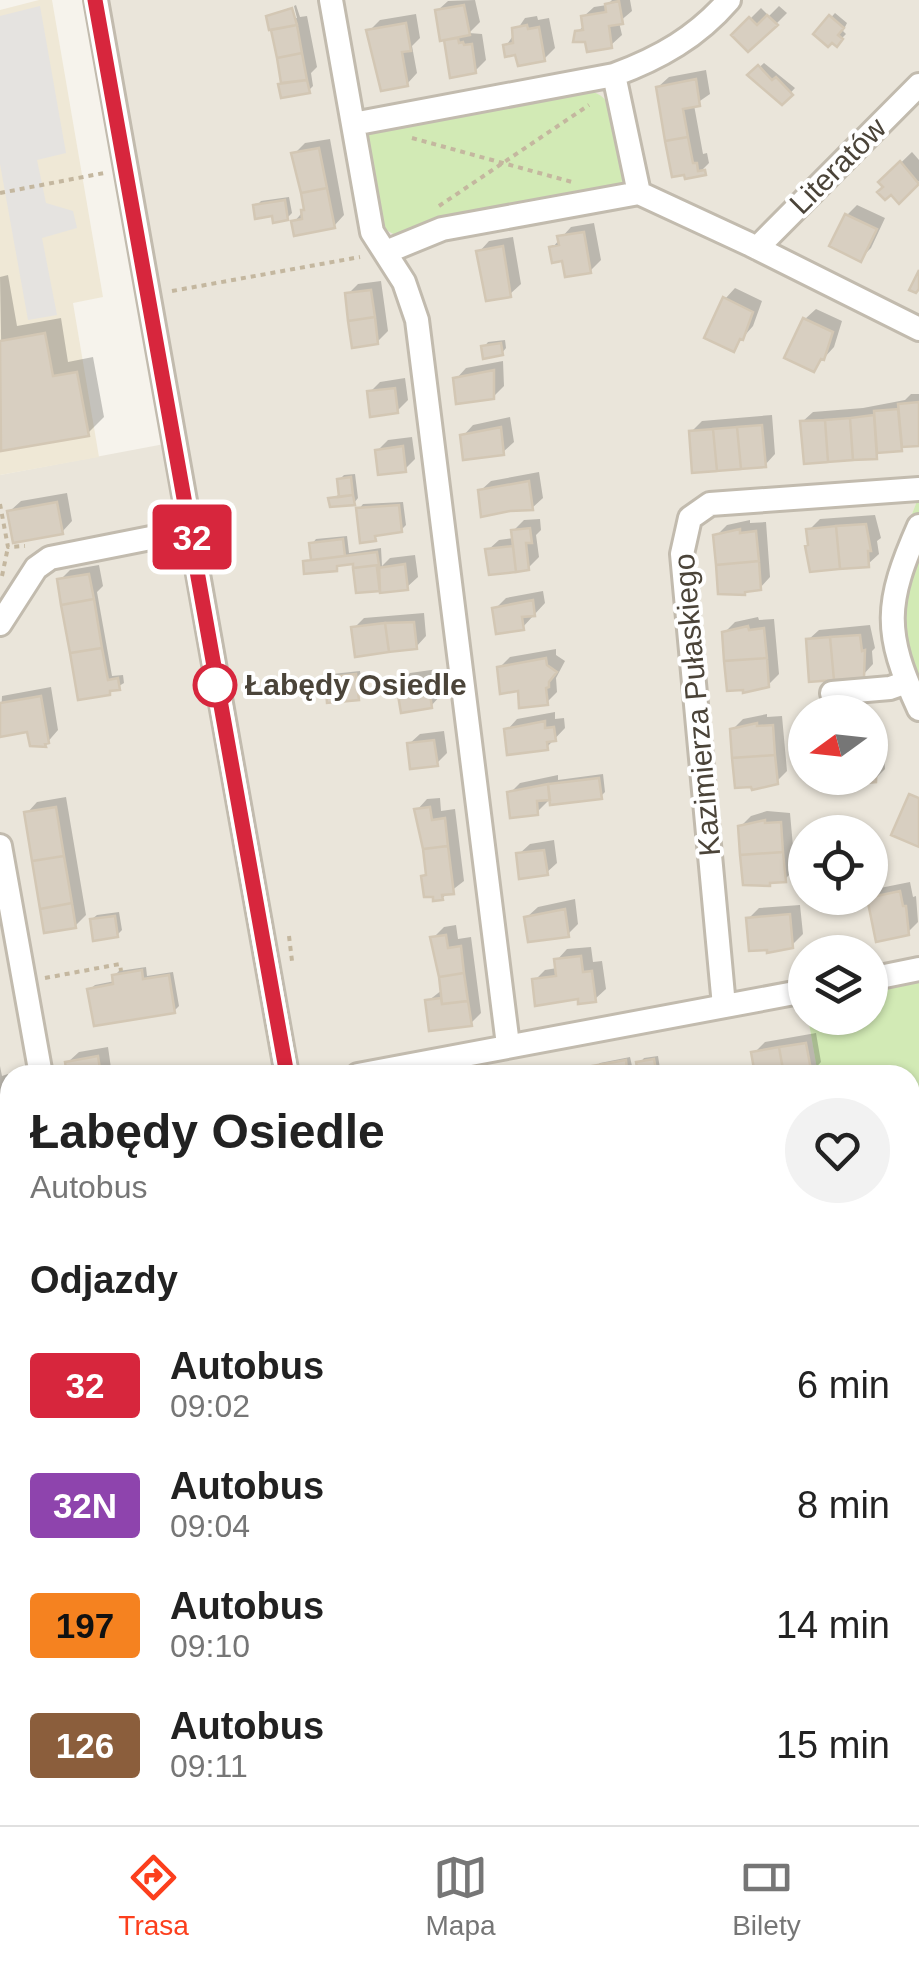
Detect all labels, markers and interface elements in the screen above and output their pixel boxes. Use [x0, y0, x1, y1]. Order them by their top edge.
street label: Literatów [783, 111, 893, 220]
line badge: 32 [147, 504, 237, 570]
text: 32 [173, 518, 211, 557]
street label: Kazimierza Pułaskiego [667, 552, 726, 858]
marker: Łabędy Osiedle [194, 664, 236, 706]
place label: Łabędy Osiedle [245, 668, 467, 701]
north arrow [788, 695, 888, 795]
map controls [788, 695, 888, 1035]
button: locate [788, 815, 888, 915]
button: layers [788, 935, 888, 1035]
button: heart [785, 1098, 890, 1203]
text: Łabędy Osiedle [30, 1105, 385, 1158]
text: Autobus [30, 1169, 147, 1205]
text: Odjazdy [30, 1259, 178, 1301]
text: Autobus [170, 1345, 324, 1387]
text: 6 min [797, 1364, 890, 1406]
text: 32 [66, 1366, 104, 1405]
text: 09:02 [170, 1388, 250, 1424]
text: Autobus [170, 1465, 324, 1507]
text: 8 min [797, 1484, 890, 1526]
text: 32N [53, 1486, 117, 1525]
text: 09:04 [170, 1508, 250, 1544]
text: Autobus [170, 1585, 324, 1627]
text: 14 min [776, 1604, 890, 1646]
text: 197 [56, 1606, 114, 1645]
text: 09:10 [170, 1628, 250, 1664]
text: Autobus [170, 1705, 324, 1747]
text: 15 min [776, 1724, 890, 1766]
text: 126 [56, 1726, 114, 1765]
text: 09:11 [170, 1748, 248, 1784]
tab: Trasa [118, 1850, 189, 1942]
tab: Mapa [426, 1850, 496, 1942]
tab: Bilety [732, 1850, 801, 1942]

